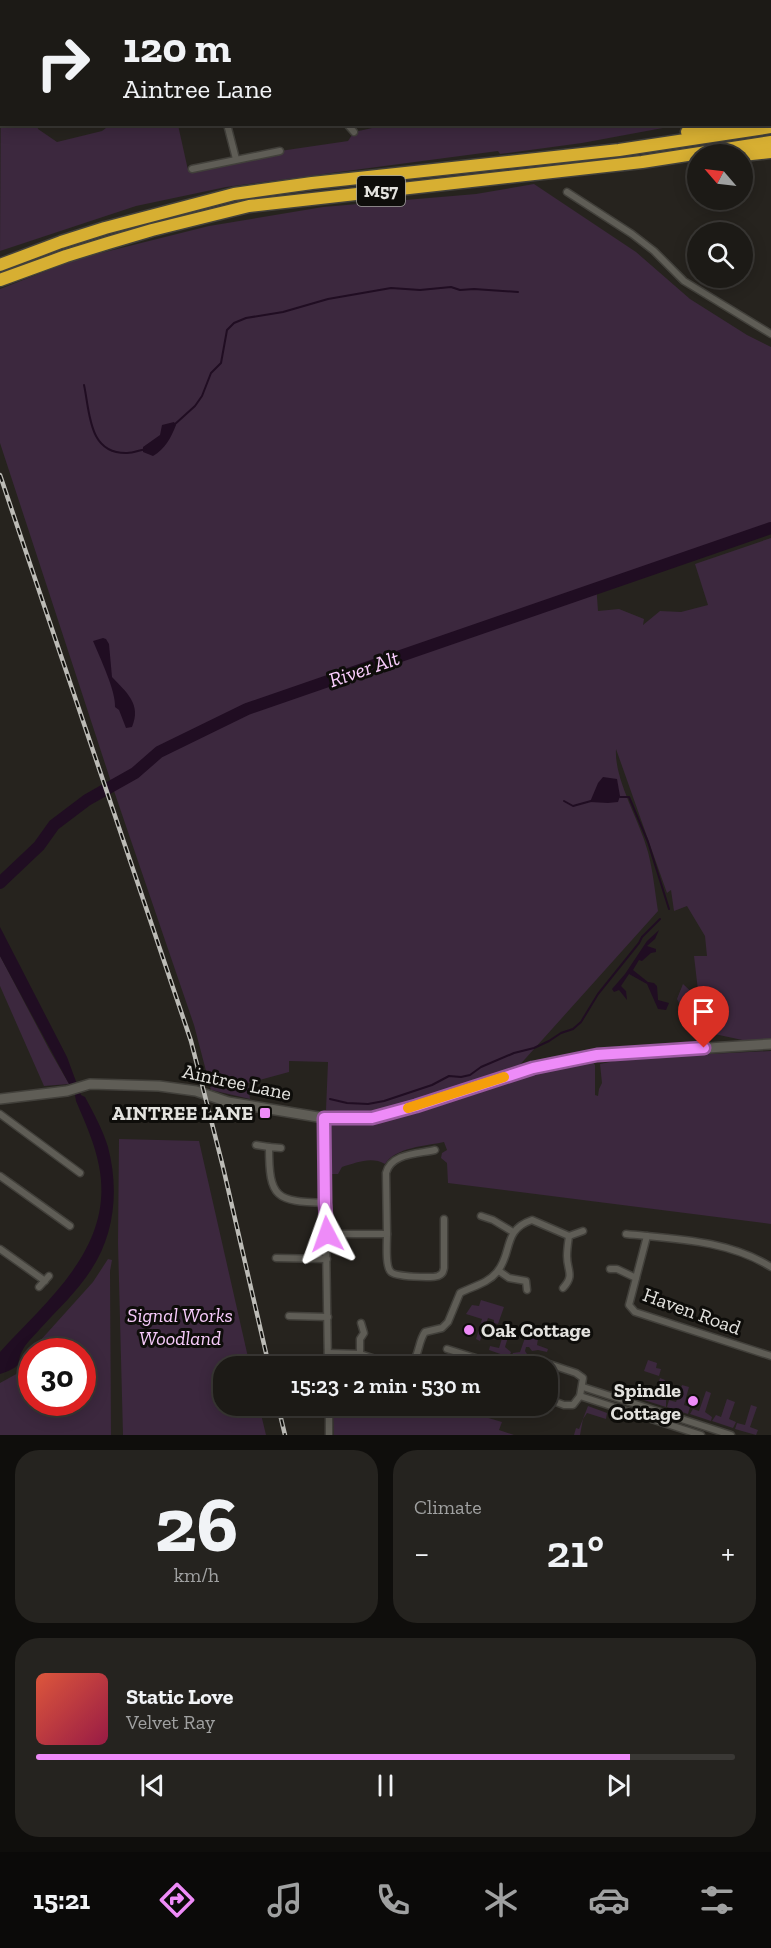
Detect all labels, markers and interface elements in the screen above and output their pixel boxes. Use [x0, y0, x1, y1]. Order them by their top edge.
text: 120 m [123, 22, 231, 73]
icon: right [24, 24, 102, 102]
text: Aintree Lane [123, 73, 272, 105]
north arrow [687, 144, 753, 210]
map controls [687, 144, 753, 288]
road number: M57 [357, 176, 405, 206]
button: search [687, 222, 753, 288]
water label: River Alt [325, 645, 403, 692]
pin [678, 986, 729, 1048]
icon: arrive [687, 995, 720, 1028]
street label: Aintree Lane [180, 1059, 294, 1105]
place label: AINTREE LANE [112, 1101, 253, 1125]
marker: AINTREE LANE [258, 1106, 272, 1120]
position arrow [295, 1202, 359, 1266]
street label: Haven Road [640, 1282, 744, 1340]
park label: Signal Works Woodland [127, 1303, 233, 1350]
place label: Oak Cottage [481, 1318, 591, 1342]
marker: Oak Cottage [462, 1323, 476, 1337]
speed limit sign: 30 [18, 1338, 96, 1416]
text: 15:23 · 2 min · 530 m [291, 1372, 480, 1399]
place label: Spindle Cottage [611, 1378, 681, 1425]
marker: Spindle Cottage [686, 1394, 700, 1408]
text: 26 [155, 1477, 238, 1571]
text: Climate [414, 1495, 482, 1519]
text: 21° [546, 1525, 604, 1579]
text: − [414, 1533, 429, 1572]
text: + [721, 1533, 735, 1572]
text: km/h [174, 1563, 219, 1587]
text: Static Love [126, 1683, 233, 1710]
text: Velvet Ray [126, 1710, 215, 1734]
icon: previous [136, 1769, 169, 1802]
icon: pause [369, 1769, 402, 1802]
icon: next [602, 1769, 635, 1802]
icon: directions [156, 1879, 198, 1921]
icon: music [264, 1879, 306, 1921]
icon: phone [372, 1879, 414, 1921]
icon: climate [480, 1879, 522, 1921]
icon: car [588, 1879, 630, 1921]
icon: filters [696, 1879, 738, 1921]
text: 15:21 [33, 1884, 90, 1916]

